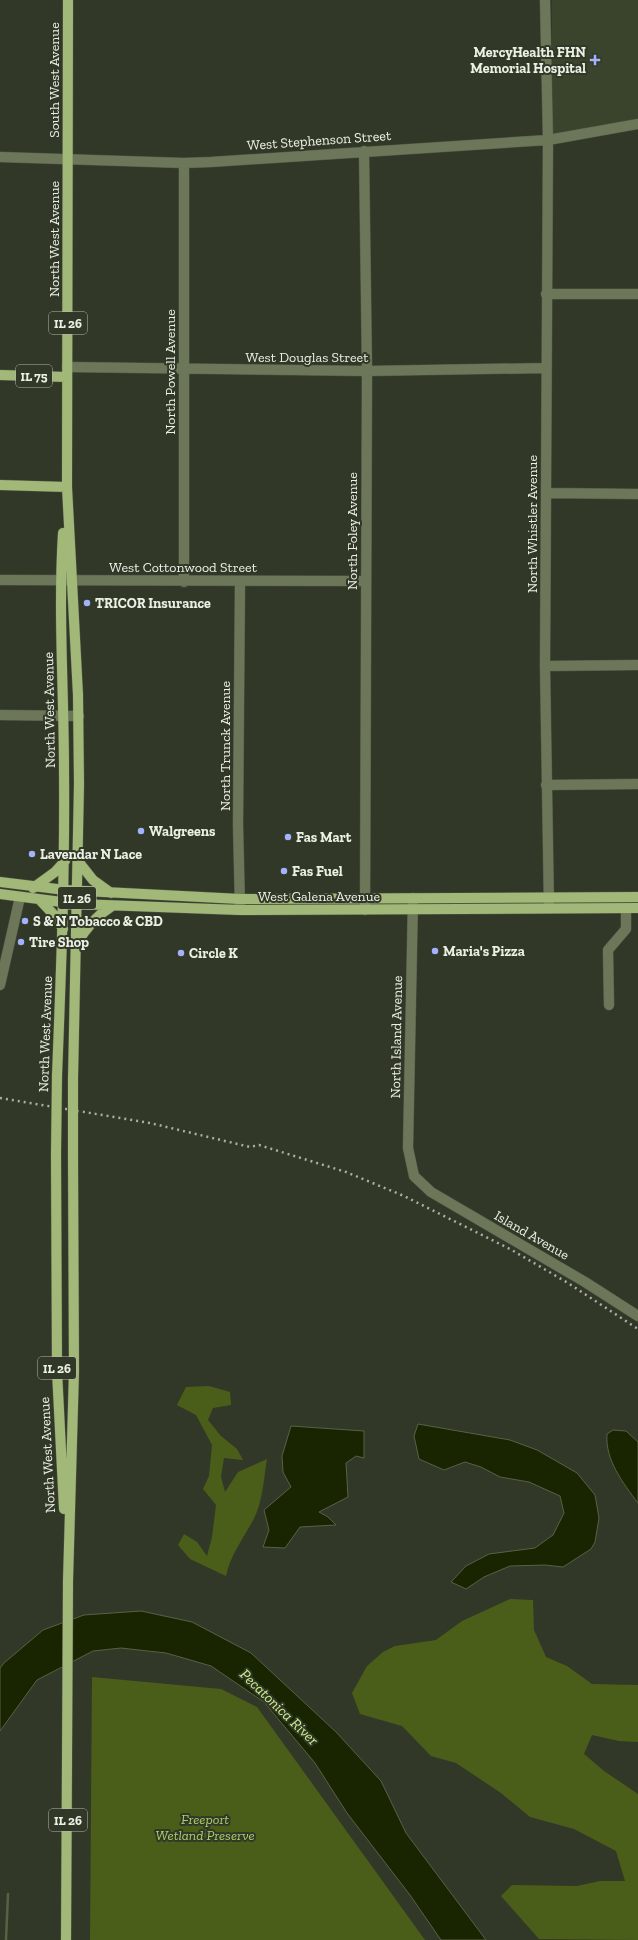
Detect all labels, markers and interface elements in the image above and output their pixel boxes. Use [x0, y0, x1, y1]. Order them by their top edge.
street label: South West Avenue [46, 22, 63, 138]
place label: MercyHealth FHN Memorial Hospital [470, 44, 586, 77]
marker: MercyHealth FHN Memorial Hospital [589, 54, 601, 66]
street label: West Stephenson Street [246, 127, 392, 154]
street label: North West Avenue [46, 181, 63, 297]
street label: North Powell Avenue [162, 309, 179, 435]
road number: IL 26 [49, 312, 87, 334]
street label: West Douglas Street [246, 349, 369, 366]
road number: IL 75 [16, 365, 52, 387]
street label: North Whistler Avenue [524, 455, 541, 593]
street label: North Foley Avenue [344, 472, 361, 590]
street label: West Cottonwood Street [109, 559, 258, 576]
place label: TRICOR Insurance [95, 595, 211, 612]
marker: TRICOR Insurance [82, 598, 92, 608]
street label: North West Avenue [40, 651, 59, 768]
street label: North Trunck Avenue [217, 681, 234, 811]
place label: Walgreens [149, 823, 216, 840]
marker: Walgreens [136, 826, 146, 836]
place label: Fas Mart [296, 829, 352, 846]
marker: Fas Mart [283, 832, 293, 842]
place label: Lavendar N Lace [40, 846, 142, 863]
marker: Lavendar N Lace [27, 849, 37, 859]
place label: Fas Fuel [292, 863, 343, 880]
marker: Fas Fuel [279, 866, 289, 876]
road number: IL 26 [58, 887, 96, 909]
street label: West Galena Avenue [258, 888, 380, 905]
place label: S & N Tobacco & CBD [33, 913, 163, 930]
marker: S & N Tobacco & CBD [20, 916, 30, 926]
place label: Tire Shop [29, 934, 89, 951]
marker: Tire Shop [16, 937, 26, 947]
place label: Maria's Pizza [443, 943, 525, 960]
place label: Circle K [189, 945, 238, 962]
marker: Maria's Pizza [430, 946, 440, 956]
marker: Circle K [176, 948, 186, 958]
street label: North West Avenue [35, 975, 56, 1092]
street label: North Island Avenue [387, 975, 406, 1099]
street label: Island Avenue [491, 1207, 573, 1264]
road number: IL 26 [38, 1357, 76, 1379]
street label: North West Avenue [36, 1396, 59, 1513]
water label: Pecatonica River [236, 1665, 322, 1749]
road number: IL 26 [49, 1809, 87, 1831]
park label: Freeport Wetland Preserve [155, 1811, 255, 1844]

